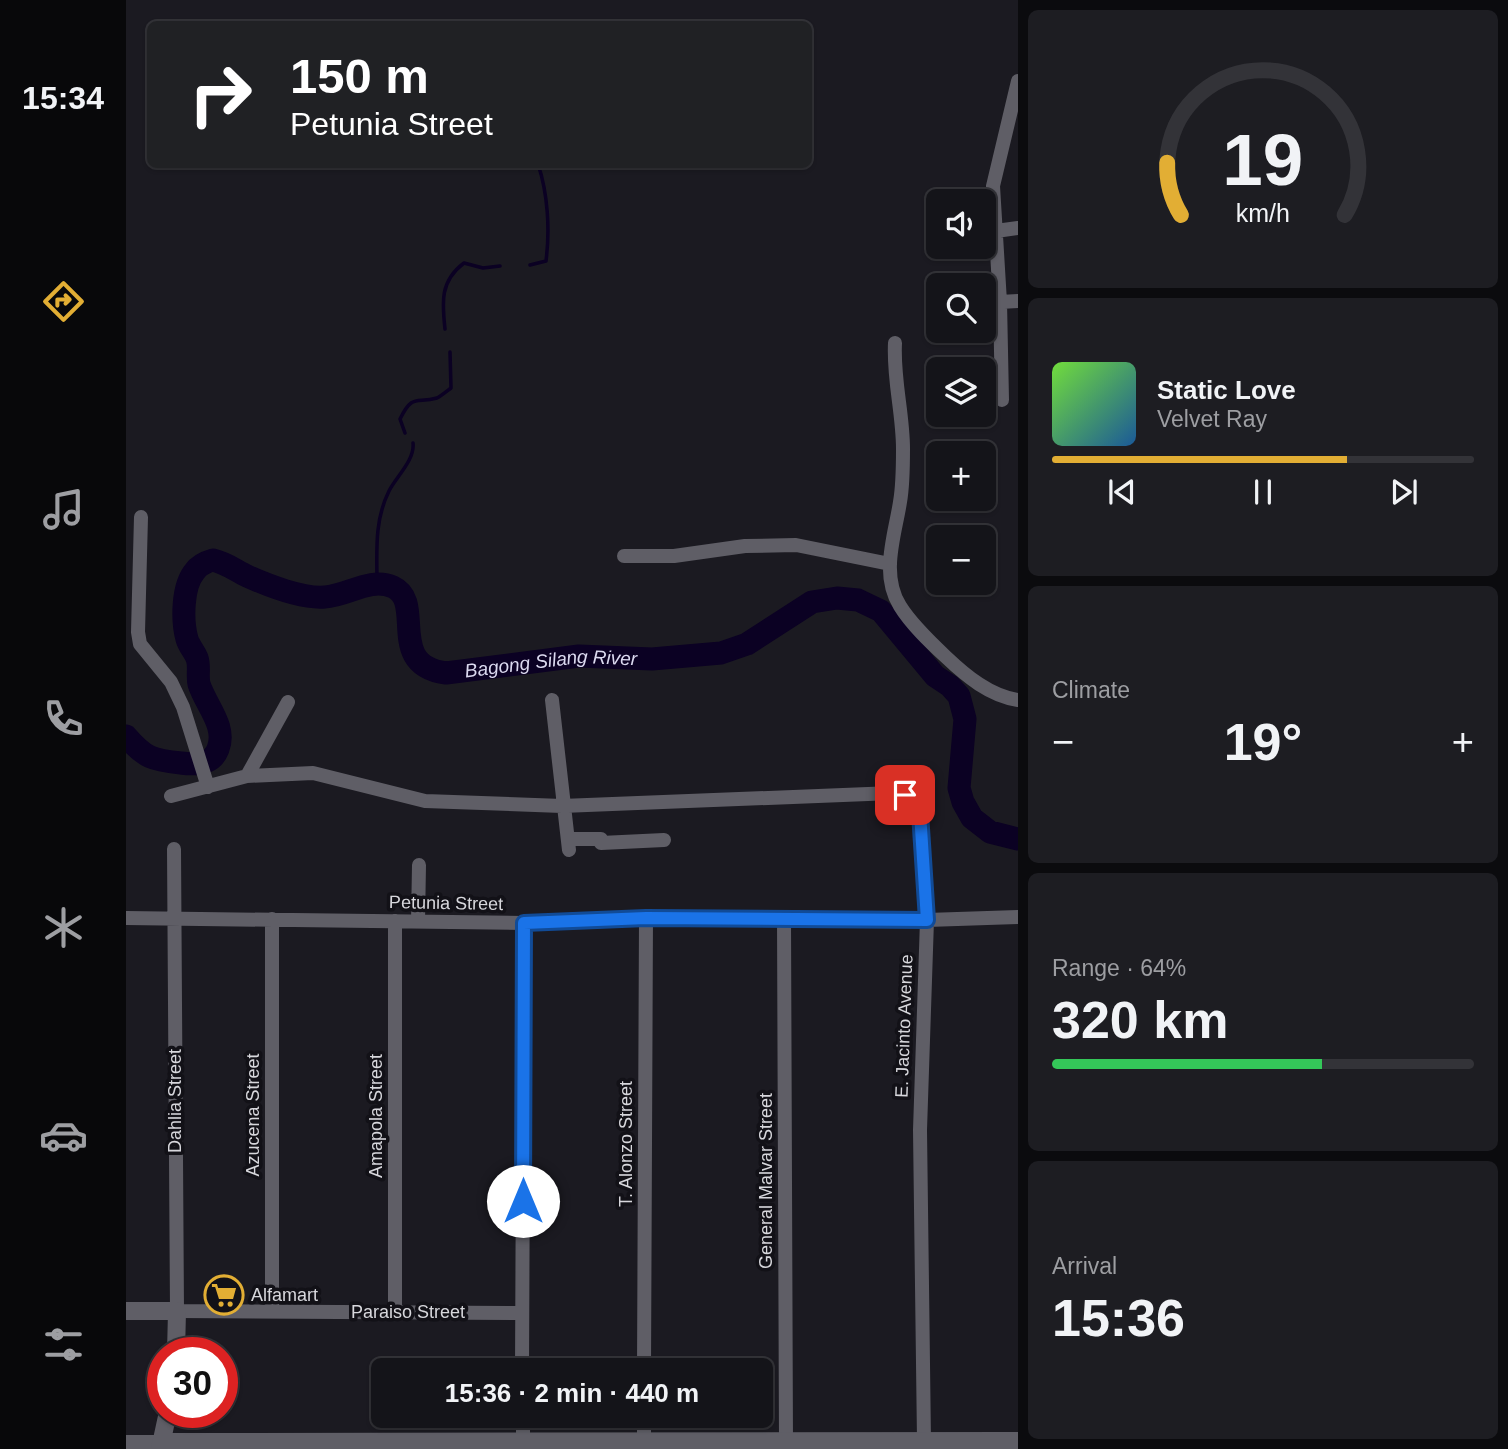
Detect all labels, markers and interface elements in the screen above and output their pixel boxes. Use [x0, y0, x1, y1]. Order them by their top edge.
icon: right [175, 49, 266, 140]
text: 150 m [290, 49, 429, 103]
text: 15:34 [22, 80, 104, 116]
text: Petunia Street [290, 106, 493, 142]
text: 19 [1223, 119, 1303, 200]
map controls [926, 189, 996, 595]
button: sound [926, 189, 996, 259]
text: km/h [1236, 199, 1290, 227]
button: search [926, 273, 996, 343]
icon: directions [39, 277, 88, 326]
button: layers [926, 357, 996, 427]
text: Static Love [1157, 375, 1296, 405]
text: Velvet Ray [1157, 406, 1267, 432]
button: + [926, 441, 996, 511]
icon: previous [1103, 473, 1141, 511]
icon: pause [1244, 473, 1282, 511]
icon: next [1385, 473, 1423, 511]
icon: music [39, 485, 88, 534]
button: − [926, 525, 996, 595]
water label: Bagong Silang River [463, 646, 638, 682]
text: Climate [1052, 677, 1130, 703]
icon: phone [39, 694, 88, 743]
text: 19° [1224, 713, 1302, 771]
text: − [1052, 721, 1074, 763]
text: + [1452, 721, 1474, 763]
pin [875, 765, 935, 825]
icon: arrive [886, 776, 924, 814]
street label: Petunia Street [389, 892, 503, 914]
icon: climate [39, 903, 88, 952]
street label: E. Jacinto Avenue [891, 954, 917, 1098]
text: Range · 64% [1052, 955, 1186, 981]
text: 320 km [1052, 991, 1228, 1049]
street label: Dahlia Street [165, 1049, 185, 1153]
street label: Azucena Street [243, 1053, 263, 1177]
street label: Amapola Street [366, 1054, 386, 1178]
street label: T. Alonzo Street [616, 1081, 636, 1207]
street label: General Malvar Street [756, 1093, 776, 1269]
icon: car [39, 1111, 88, 1160]
position arrow [486, 1164, 560, 1238]
text: Arrival [1052, 1253, 1117, 1279]
supermarket icon: Alfamart [203, 1274, 245, 1316]
place label: Alfamart [251, 1285, 318, 1305]
text: 15:36 [1052, 1289, 1185, 1347]
street label: Paraiso Street [351, 1302, 465, 1322]
icon: filters [39, 1320, 88, 1369]
speed limit sign: 30 [147, 1337, 238, 1428]
text: 15:36 · 2 min · 440 m [445, 1378, 699, 1408]

